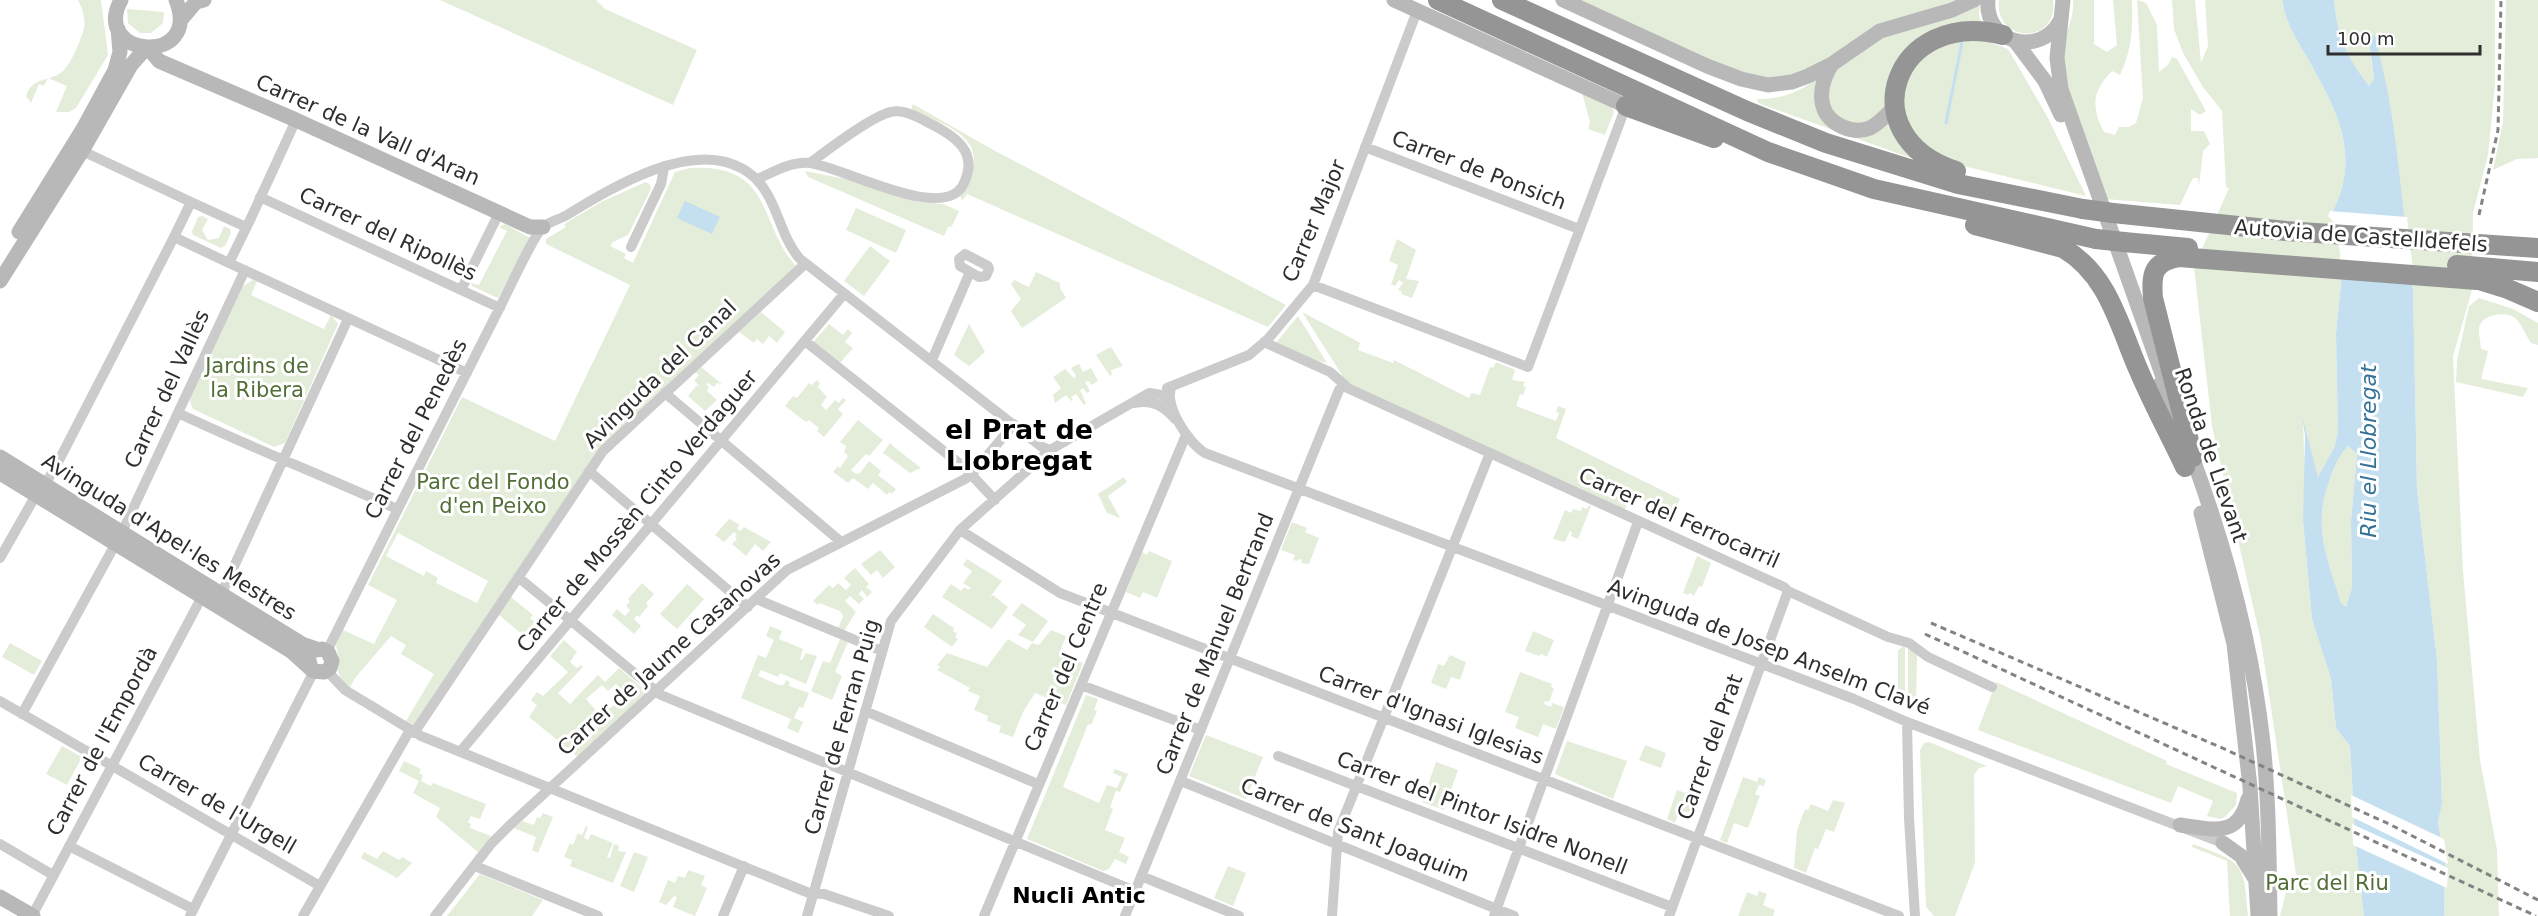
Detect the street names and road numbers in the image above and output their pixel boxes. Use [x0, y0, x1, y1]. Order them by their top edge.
street label: Carrer de la Vall d'Aran [252, 70, 484, 190]
street label: Carrer de Ponsich [1388, 126, 1570, 214]
street label: Carrer Major [1277, 156, 1351, 286]
street label: Carrer del Ripollès [295, 182, 481, 286]
street label: Autovia de Castelldefels [2233, 215, 2489, 257]
street label: Avinguda del Canal [579, 295, 741, 453]
street label: Carrer del Vallès [120, 306, 214, 472]
street label: Carrer del Penedès [360, 335, 472, 523]
street label: Carrer de Mossèn Cinto Verdaguer [512, 365, 762, 657]
street label: Ronda de Llevant [2170, 365, 2252, 545]
street label: Avinguda d'Apel·les Mestres [38, 449, 300, 625]
street label: Carrer del Ferrocarril [1575, 463, 1783, 573]
street label: Carrer de Manuel Bertrand [1151, 509, 1279, 779]
street label: Carrer de Jaume Casanovas [553, 548, 785, 760]
street label: Avinguda de Josep Anselm Clavé [1604, 574, 1934, 720]
street label: Carrer del Centre [1020, 579, 1112, 755]
street label: Carrer de Ferran Puig [800, 616, 884, 838]
street label: Carrer de l'Empordà [42, 642, 162, 840]
street label: Carrer d'Ignasi Iglesias [1315, 661, 1547, 769]
street label: Carrer del Prat [1673, 671, 1747, 823]
street label: Carrer del Pintor Isidre Nonell [1333, 746, 1631, 880]
street label: Carrer de l'Urgell [134, 749, 300, 859]
street label: Carrer de Sant Joaquim [1237, 773, 1473, 887]

